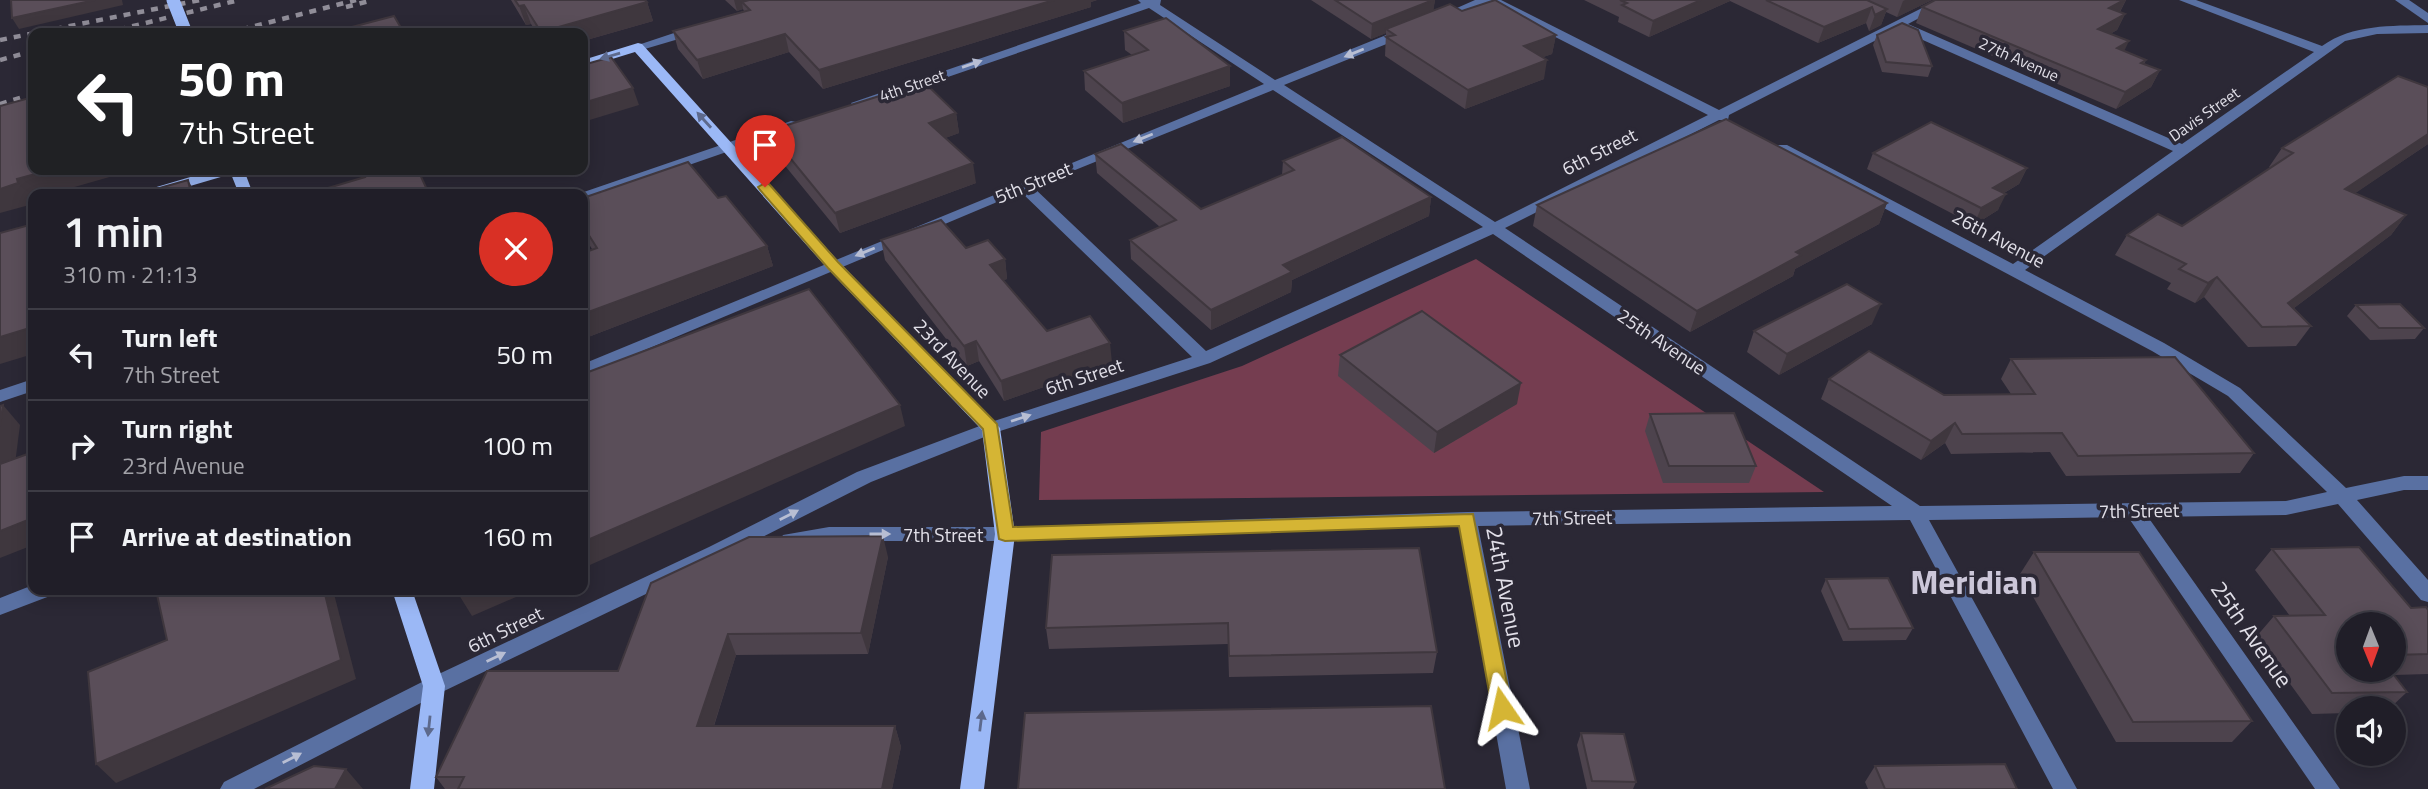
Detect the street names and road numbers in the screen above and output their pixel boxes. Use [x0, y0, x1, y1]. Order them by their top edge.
street label: 27th Avenue [1975, 31, 2063, 87]
street label: 4th Street [876, 62, 948, 107]
street label: Davis Street [2164, 81, 2245, 147]
street label: 6th Street [1556, 120, 1642, 182]
street label: 5th Street [990, 153, 1076, 211]
street label: 26th Avenue [1947, 201, 2051, 275]
street label: 25th Avenue [1612, 301, 1712, 381]
street label: 23rd Avenue [907, 311, 999, 405]
street label: 6th Street [1041, 350, 1127, 402]
street label: 7th Street [2098, 495, 2180, 525]
street label: 7th Street [1531, 502, 1613, 532]
street label: 7th Street [903, 520, 984, 549]
street label: 24th Avenue [1477, 523, 1535, 651]
street label: 25th Avenue [2202, 574, 2302, 694]
street label: 6th Street [462, 598, 548, 660]

